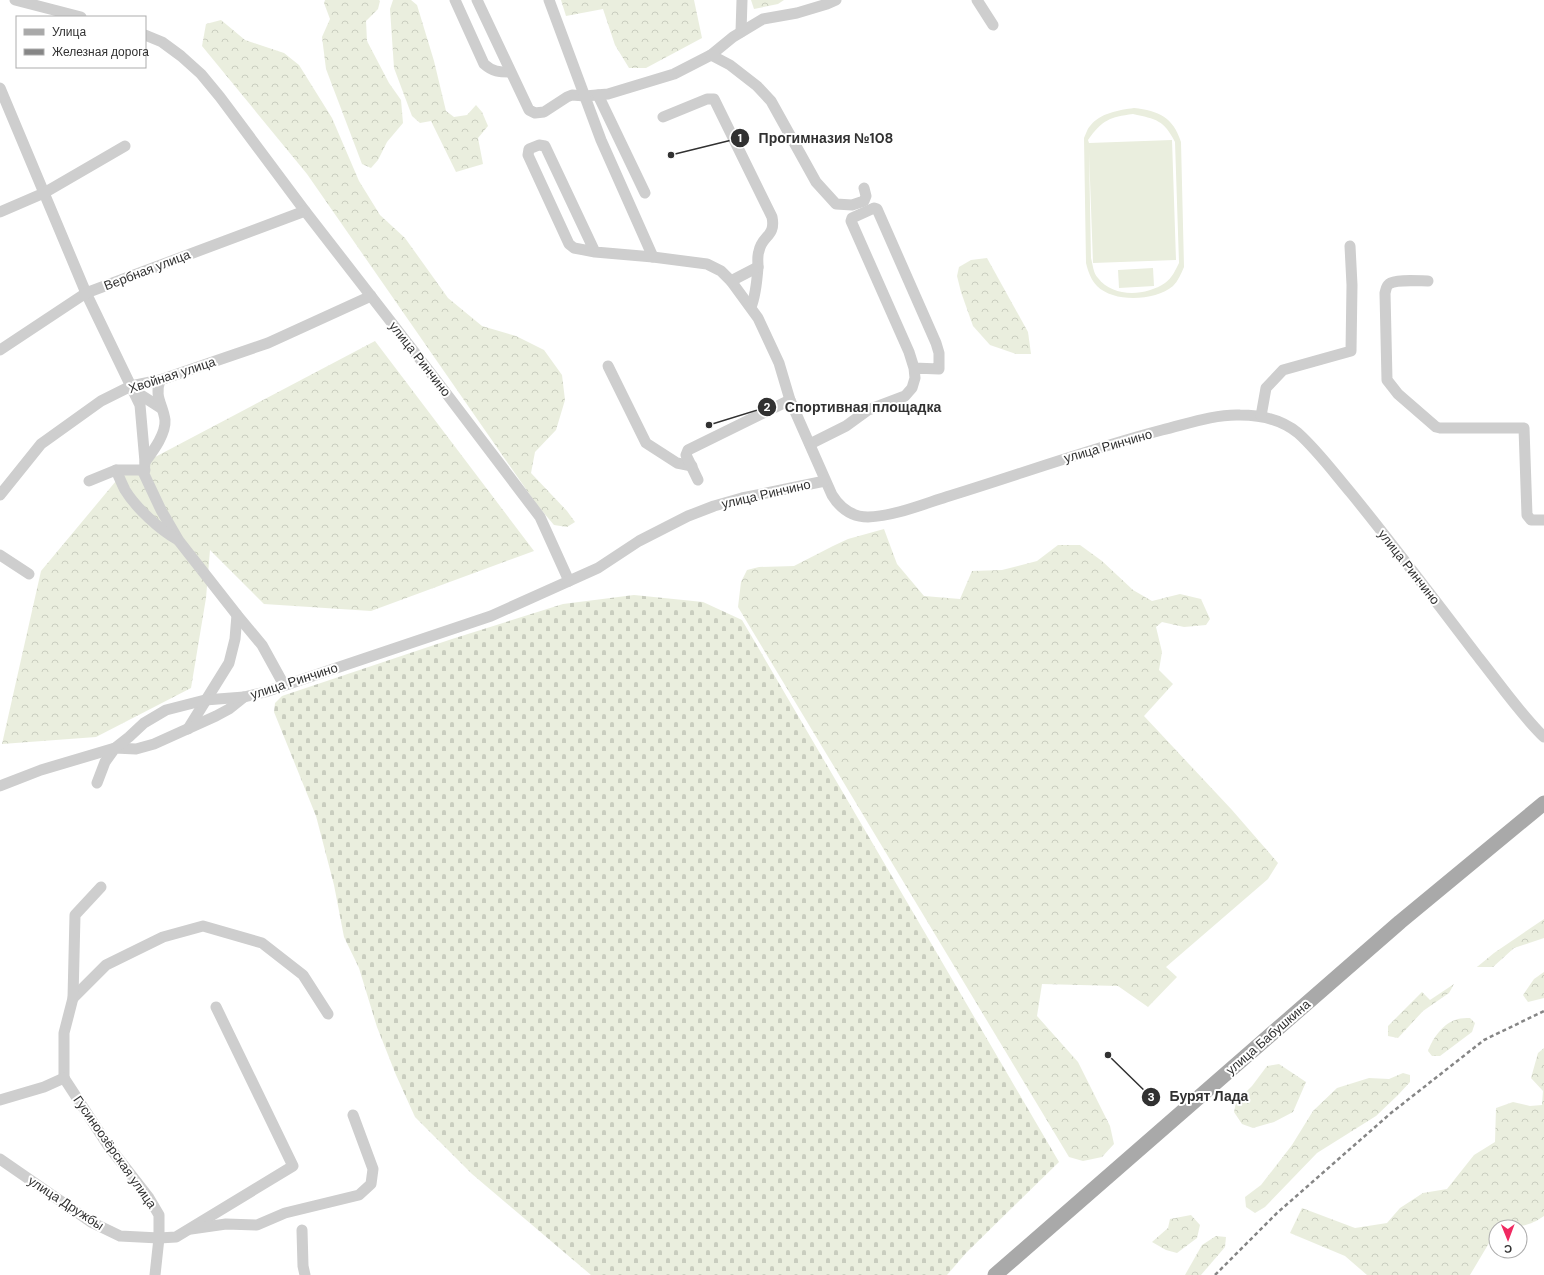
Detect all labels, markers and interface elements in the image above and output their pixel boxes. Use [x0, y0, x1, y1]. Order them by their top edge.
legend [16, 16, 146, 68]
text: Улица [52, 24, 86, 40]
text: Железная дорога [52, 44, 149, 60]
callout: Прогимназия №108 [730, 125, 901, 151]
text: Прогимназия №108 [759, 129, 894, 147]
text: 1 [738, 130, 742, 146]
street label: Вербная улица [101, 245, 193, 294]
street label: улица Ринчино [385, 318, 455, 400]
street label: Хвойная улица [126, 353, 218, 397]
callout: Спортивная площадка [757, 394, 949, 420]
text: Спортивная площадка [785, 398, 941, 416]
text: 2 [764, 399, 771, 415]
street label: улица Ринчино [1062, 425, 1154, 467]
street label: улица Ринчино [720, 476, 812, 512]
street label: улица Ринчино [1374, 526, 1444, 608]
street label: улица Ринчино [248, 659, 340, 703]
street label: улица Бабушкина [1222, 995, 1314, 1078]
callout: Бурят Лада [1141, 1084, 1256, 1110]
text: Бурят Лада [1170, 1087, 1249, 1105]
text: 3 [1147, 1089, 1155, 1105]
street label: Гусиноозёрская улица [70, 1092, 161, 1212]
street label: улица Дружбы [25, 1172, 107, 1234]
north arrow [1488, 1219, 1528, 1259]
text: С [1504, 1242, 1512, 1256]

